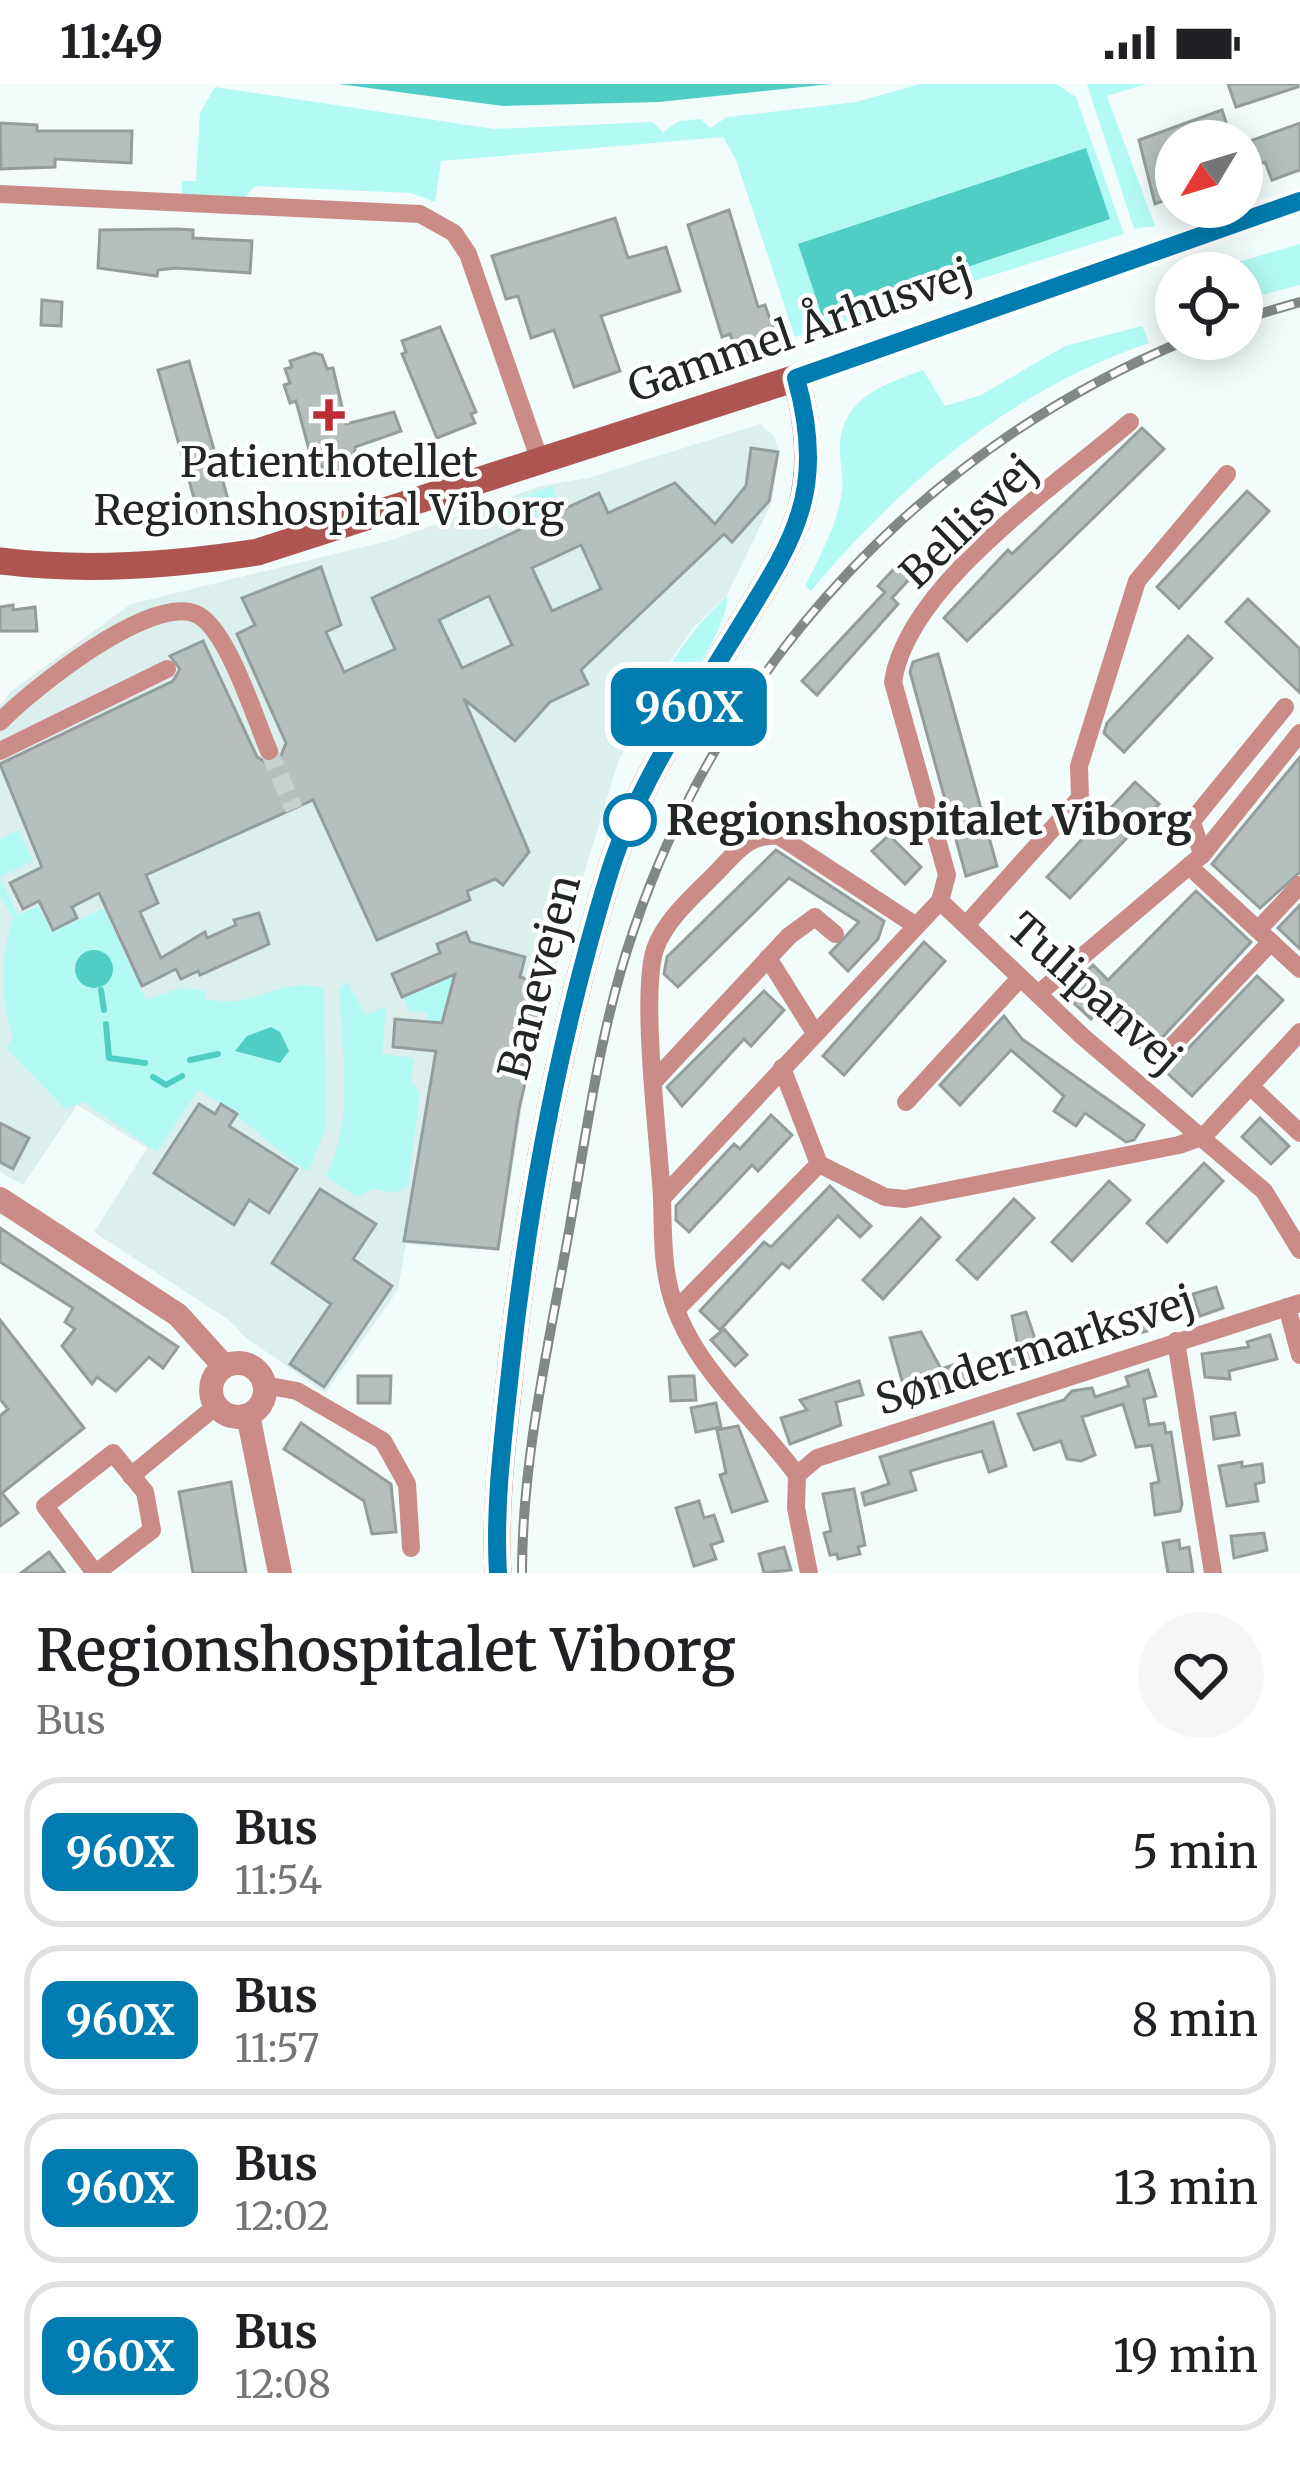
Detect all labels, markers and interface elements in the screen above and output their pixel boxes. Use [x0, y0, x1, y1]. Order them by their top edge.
text: 11:49 [60, 14, 163, 70]
north arrow [1155, 120, 1263, 228]
map controls [1155, 120, 1263, 360]
street label: Gammel Århusvej [620, 244, 979, 413]
button: locate [1155, 252, 1263, 360]
marker: Patienthotellet Regionshospital Viborg [313, 399, 345, 431]
place label: Patienthotellet Regionshospital Viborg [94, 436, 564, 537]
street label: Bellisvej [889, 443, 1047, 599]
line badge: 960X [605, 668, 773, 746]
text: 960X [635, 681, 743, 733]
place label: Regionshospitalet Viborg [666, 794, 1192, 846]
marker: Regionshospitalet Viborg [605, 795, 655, 845]
street label: Banevejen [487, 869, 591, 1085]
street label: Tulipanvej [997, 902, 1193, 1084]
street label: Søndermarksvej [869, 1274, 1201, 1426]
button: heart [1138, 1612, 1264, 1738]
text: Regionshospitalet Viborg [36, 1615, 736, 1687]
text: Bus [36, 1696, 106, 1745]
text: Bus [234, 1800, 318, 1856]
text: 5 min [1132, 1824, 1258, 1880]
text: 960X [66, 1826, 174, 1878]
text: 11:54 [234, 1856, 322, 1905]
text: Bus [234, 1968, 318, 2024]
text: 8 min [1132, 1992, 1258, 2048]
text: 960X [66, 1994, 174, 2046]
text: 11:57 [234, 2024, 320, 2073]
text: Bus [234, 2136, 318, 2192]
text: 13 min [1113, 2160, 1258, 2216]
text: 960X [66, 2162, 174, 2214]
text: 12:02 [234, 2192, 330, 2241]
text: Bus [234, 2304, 318, 2360]
text: 19 min [1113, 2328, 1258, 2384]
text: 960X [66, 2330, 174, 2382]
text: 12:08 [234, 2360, 331, 2409]

